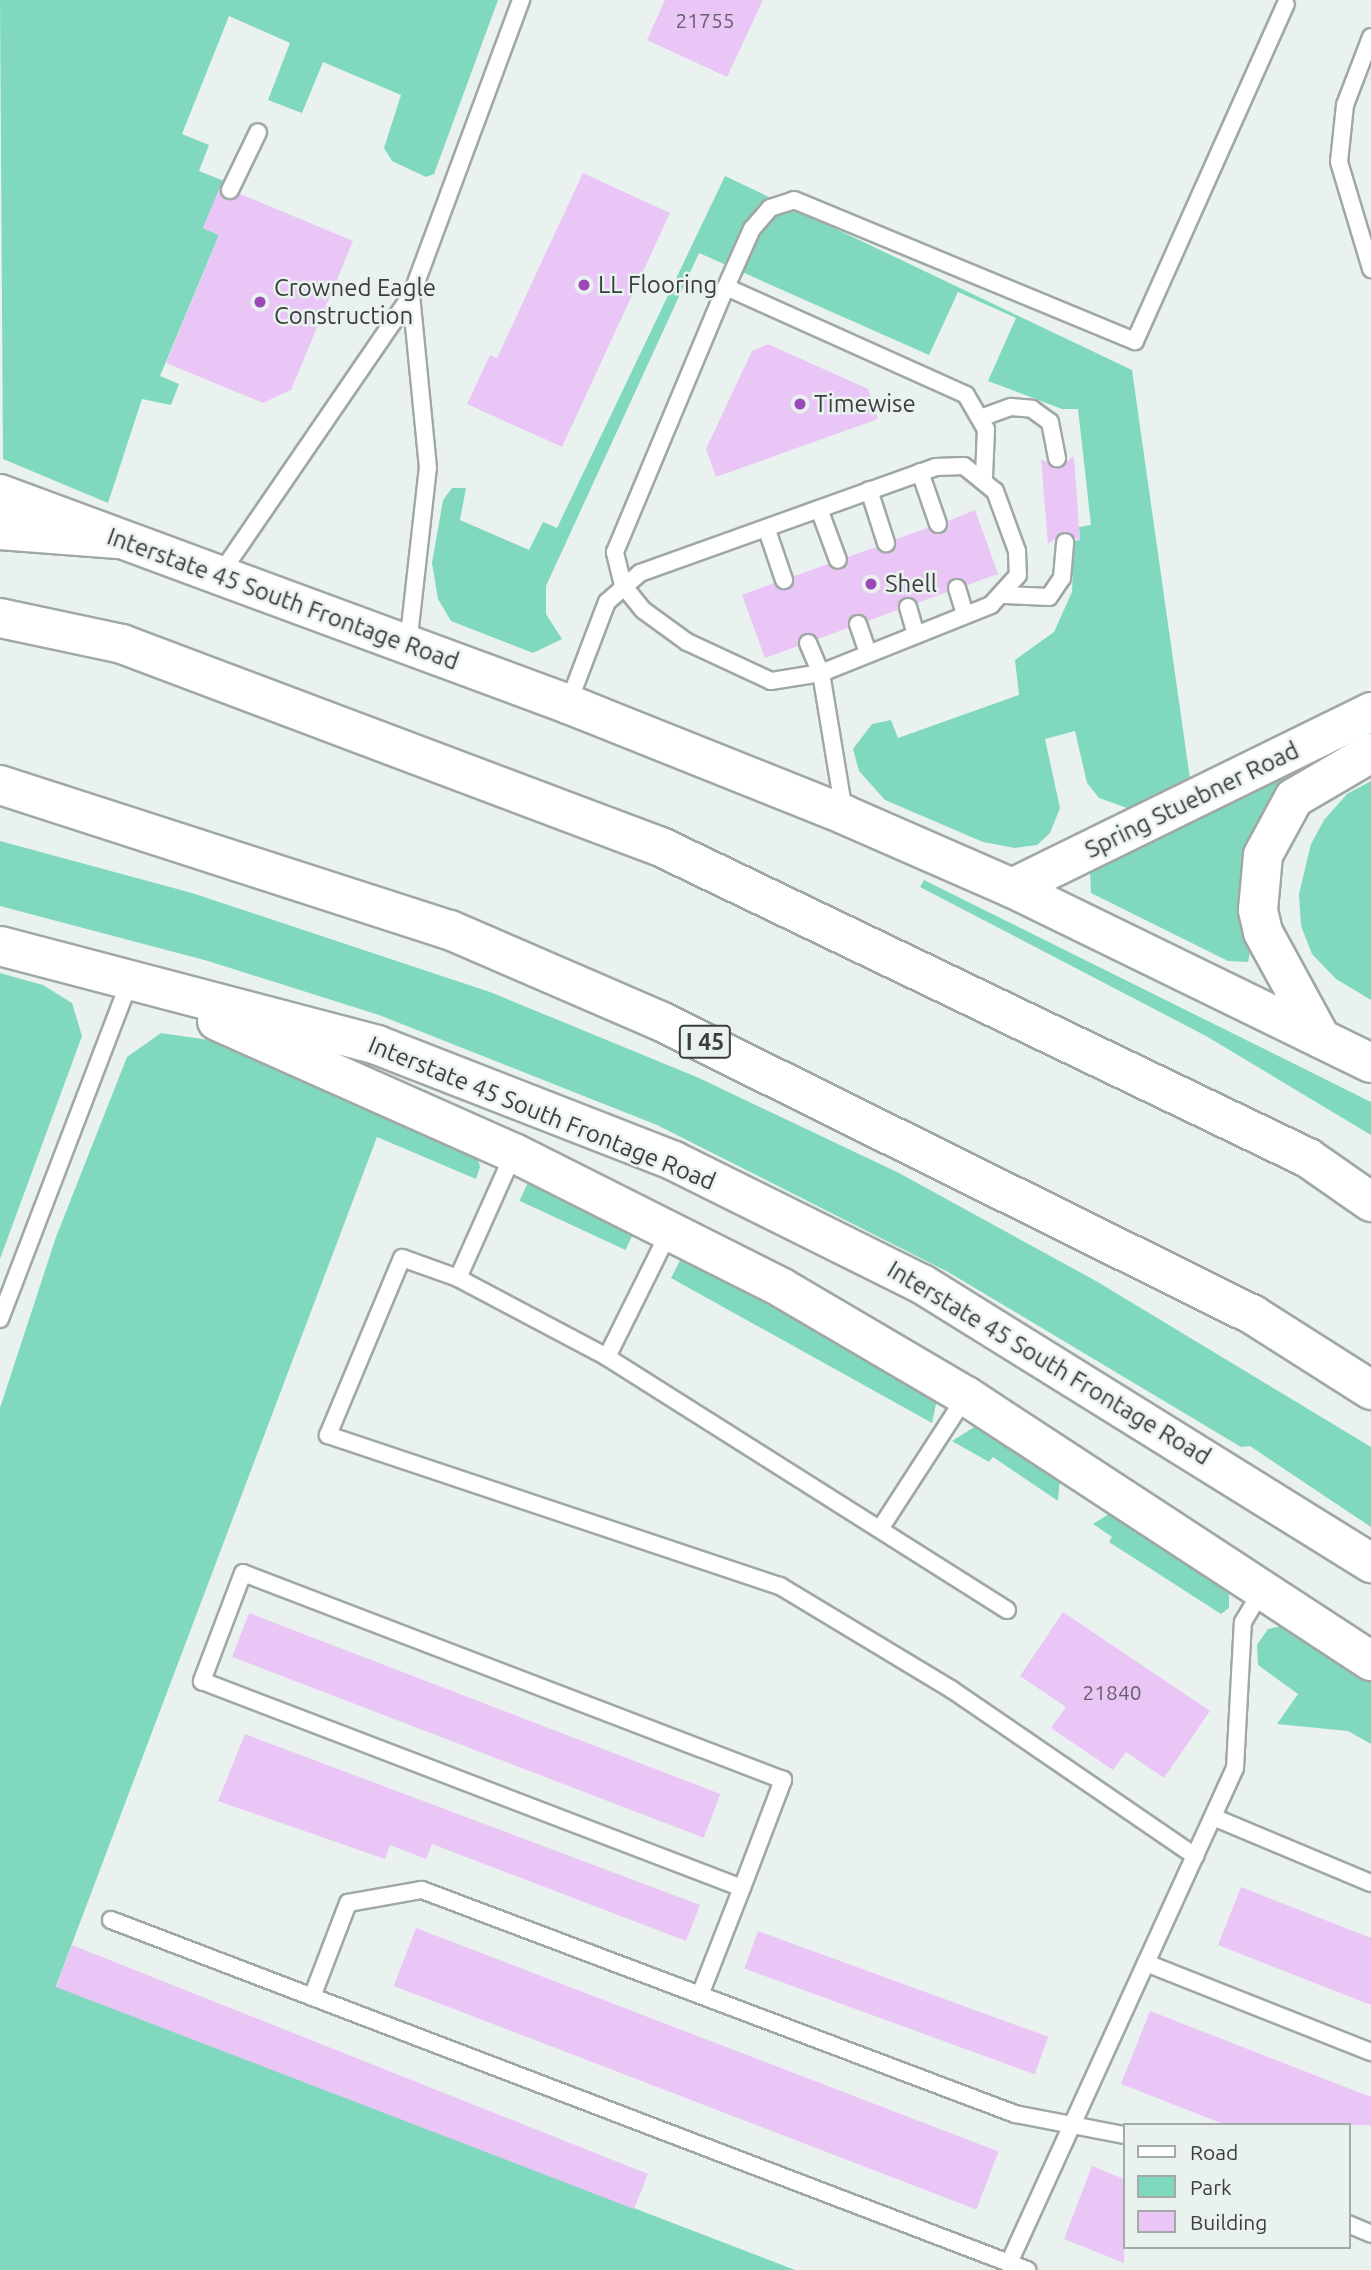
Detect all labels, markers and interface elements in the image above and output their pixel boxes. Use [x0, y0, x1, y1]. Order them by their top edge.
house number: 21755 [675, 7, 735, 33]
place label: LL Flooring [598, 271, 717, 299]
place label: Crowned Eagle Construction [274, 274, 436, 330]
marker: LL Flooring [576, 277, 592, 293]
marker: Crowned Eagle Construction [252, 294, 268, 310]
place label: Timewise [814, 390, 916, 418]
marker: Timewise [792, 396, 808, 412]
street label: Interstate 45 South Frontage Road [103, 522, 463, 676]
place label: Shell [885, 570, 937, 598]
marker: Shell [863, 576, 879, 592]
street label: Spring Stuebner Road [1080, 736, 1304, 864]
road number: I 45 [679, 1023, 731, 1062]
street label: Interstate 45 South Frontage Road [364, 1030, 720, 1196]
street label: Interstate 45 South Frontage Road [882, 1255, 1216, 1471]
house number: 21840 [1082, 1679, 1142, 1705]
legend [1122, 2123, 1350, 2249]
text: Road [1190, 2140, 1238, 2164]
text: Park [1190, 2175, 1232, 2199]
text: Building [1190, 2210, 1267, 2234]

